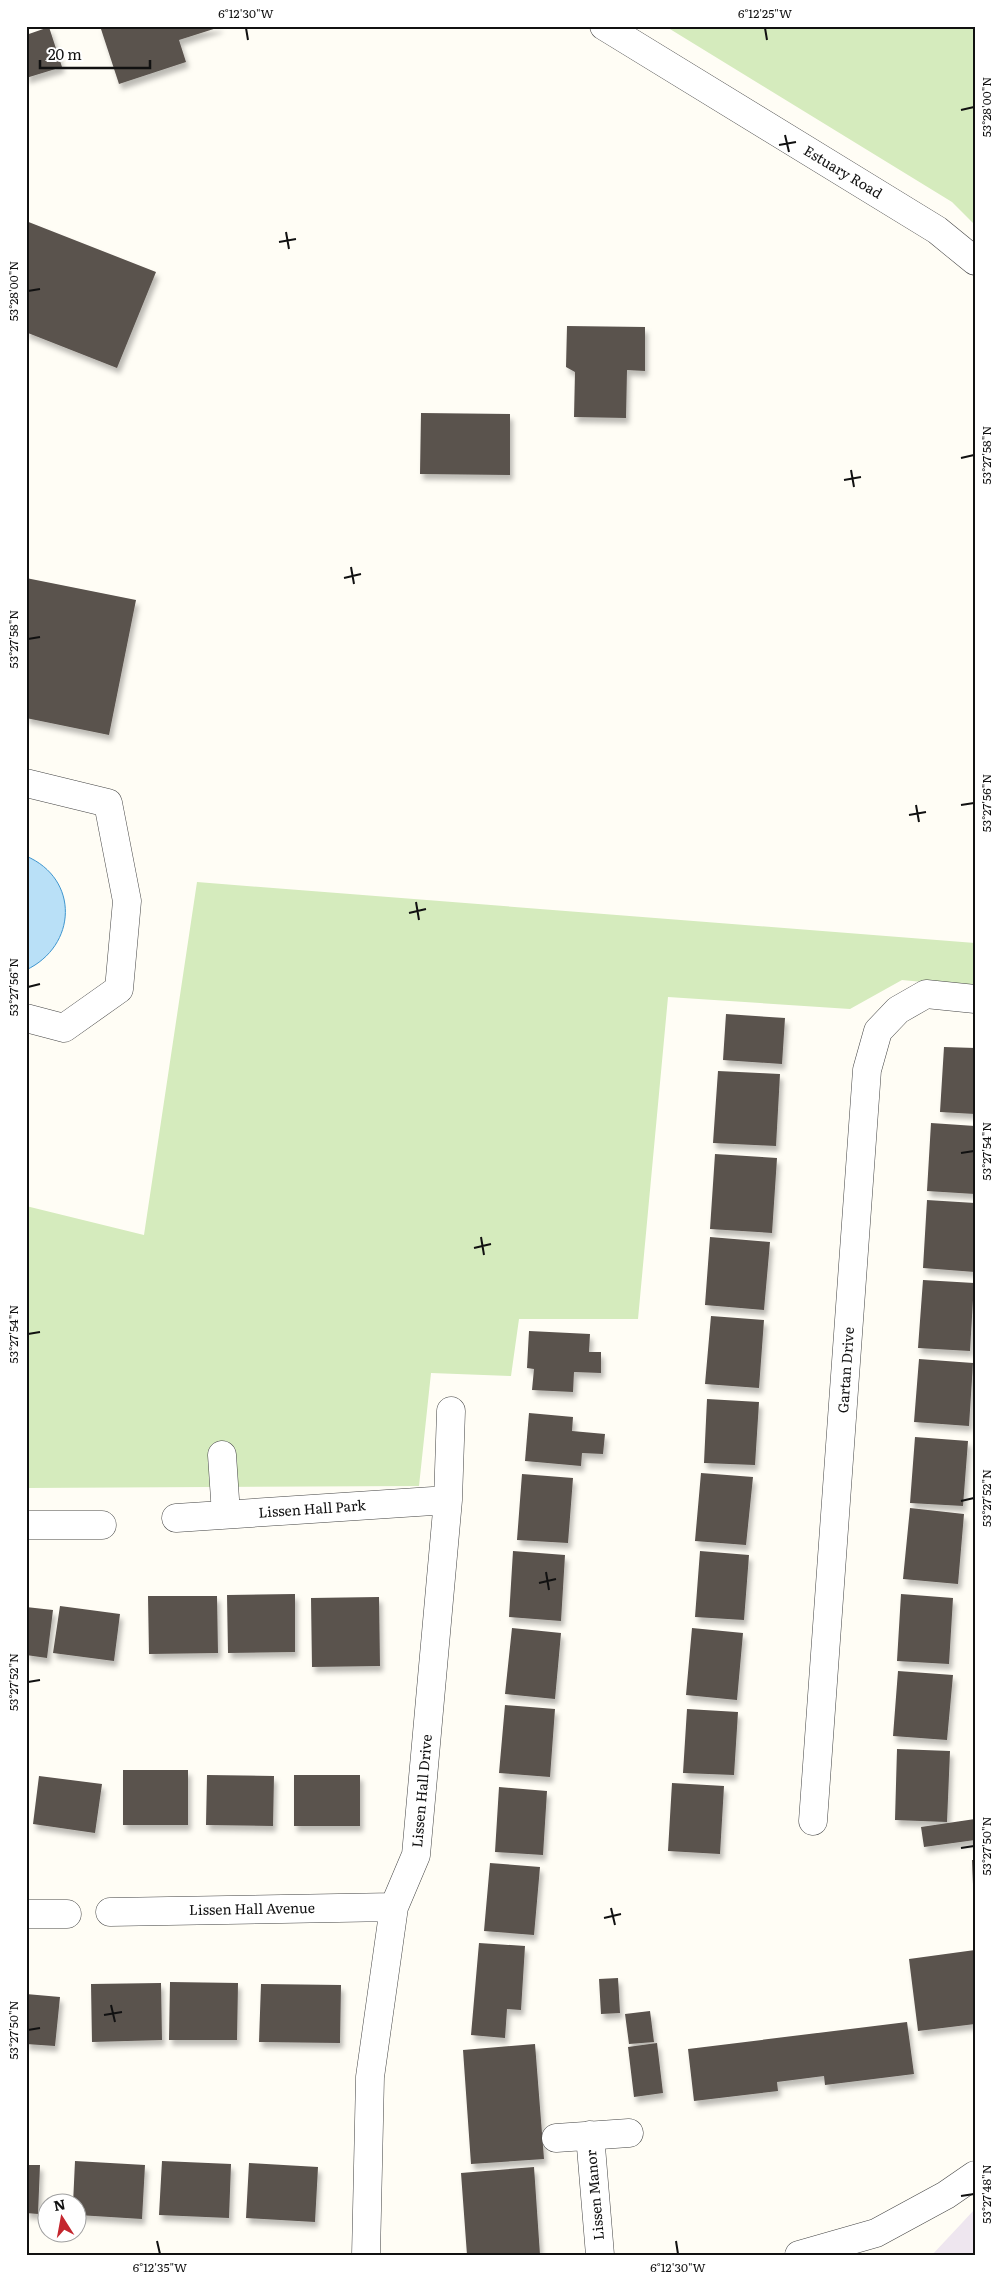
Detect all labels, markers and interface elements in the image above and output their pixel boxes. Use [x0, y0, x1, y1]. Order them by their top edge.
text: 6°12'30"W [218, 4, 274, 22]
text: 6°12'25"W [738, 4, 792, 22]
scale bar [40, 38, 150, 70]
text: 20 m [48, 42, 82, 65]
text: 53°28'00"N [977, 77, 995, 137]
street label: Estuary Road [800, 140, 887, 203]
text: 53°28'00"N [4, 261, 22, 321]
text: 53°27'58"N [977, 426, 995, 484]
text: 53°27'58"N [4, 610, 22, 668]
text: 53°27'56"N [977, 774, 995, 832]
text: 53°27'56"N [4, 958, 22, 1016]
text: 53°27'54"N [977, 1122, 995, 1180]
text: 53°27'54"N [4, 1305, 22, 1363]
street label: Gartan Drive [832, 1326, 858, 1414]
text: 53°27'52"N [977, 1469, 995, 1527]
street label: Lissen Hall Park [258, 1494, 367, 1522]
text: 53°27'52"N [4, 1653, 22, 1711]
street label: Lissen Hall Drive [406, 1733, 436, 1848]
text: 53°27'50"N [977, 1816, 995, 1876]
street label: Lissen Hall Avenue [189, 1897, 315, 1919]
text: 53°27'50"N [4, 2000, 22, 2060]
street label: Lissen Manor [580, 2149, 608, 2241]
text: 53°27'48"N [977, 2164, 995, 2224]
text: N [52, 2193, 67, 2215]
north arrow [38, 2194, 88, 2244]
text: 6°12'35"W [133, 2258, 187, 2276]
text: 6°12'30"W [650, 2258, 706, 2276]

